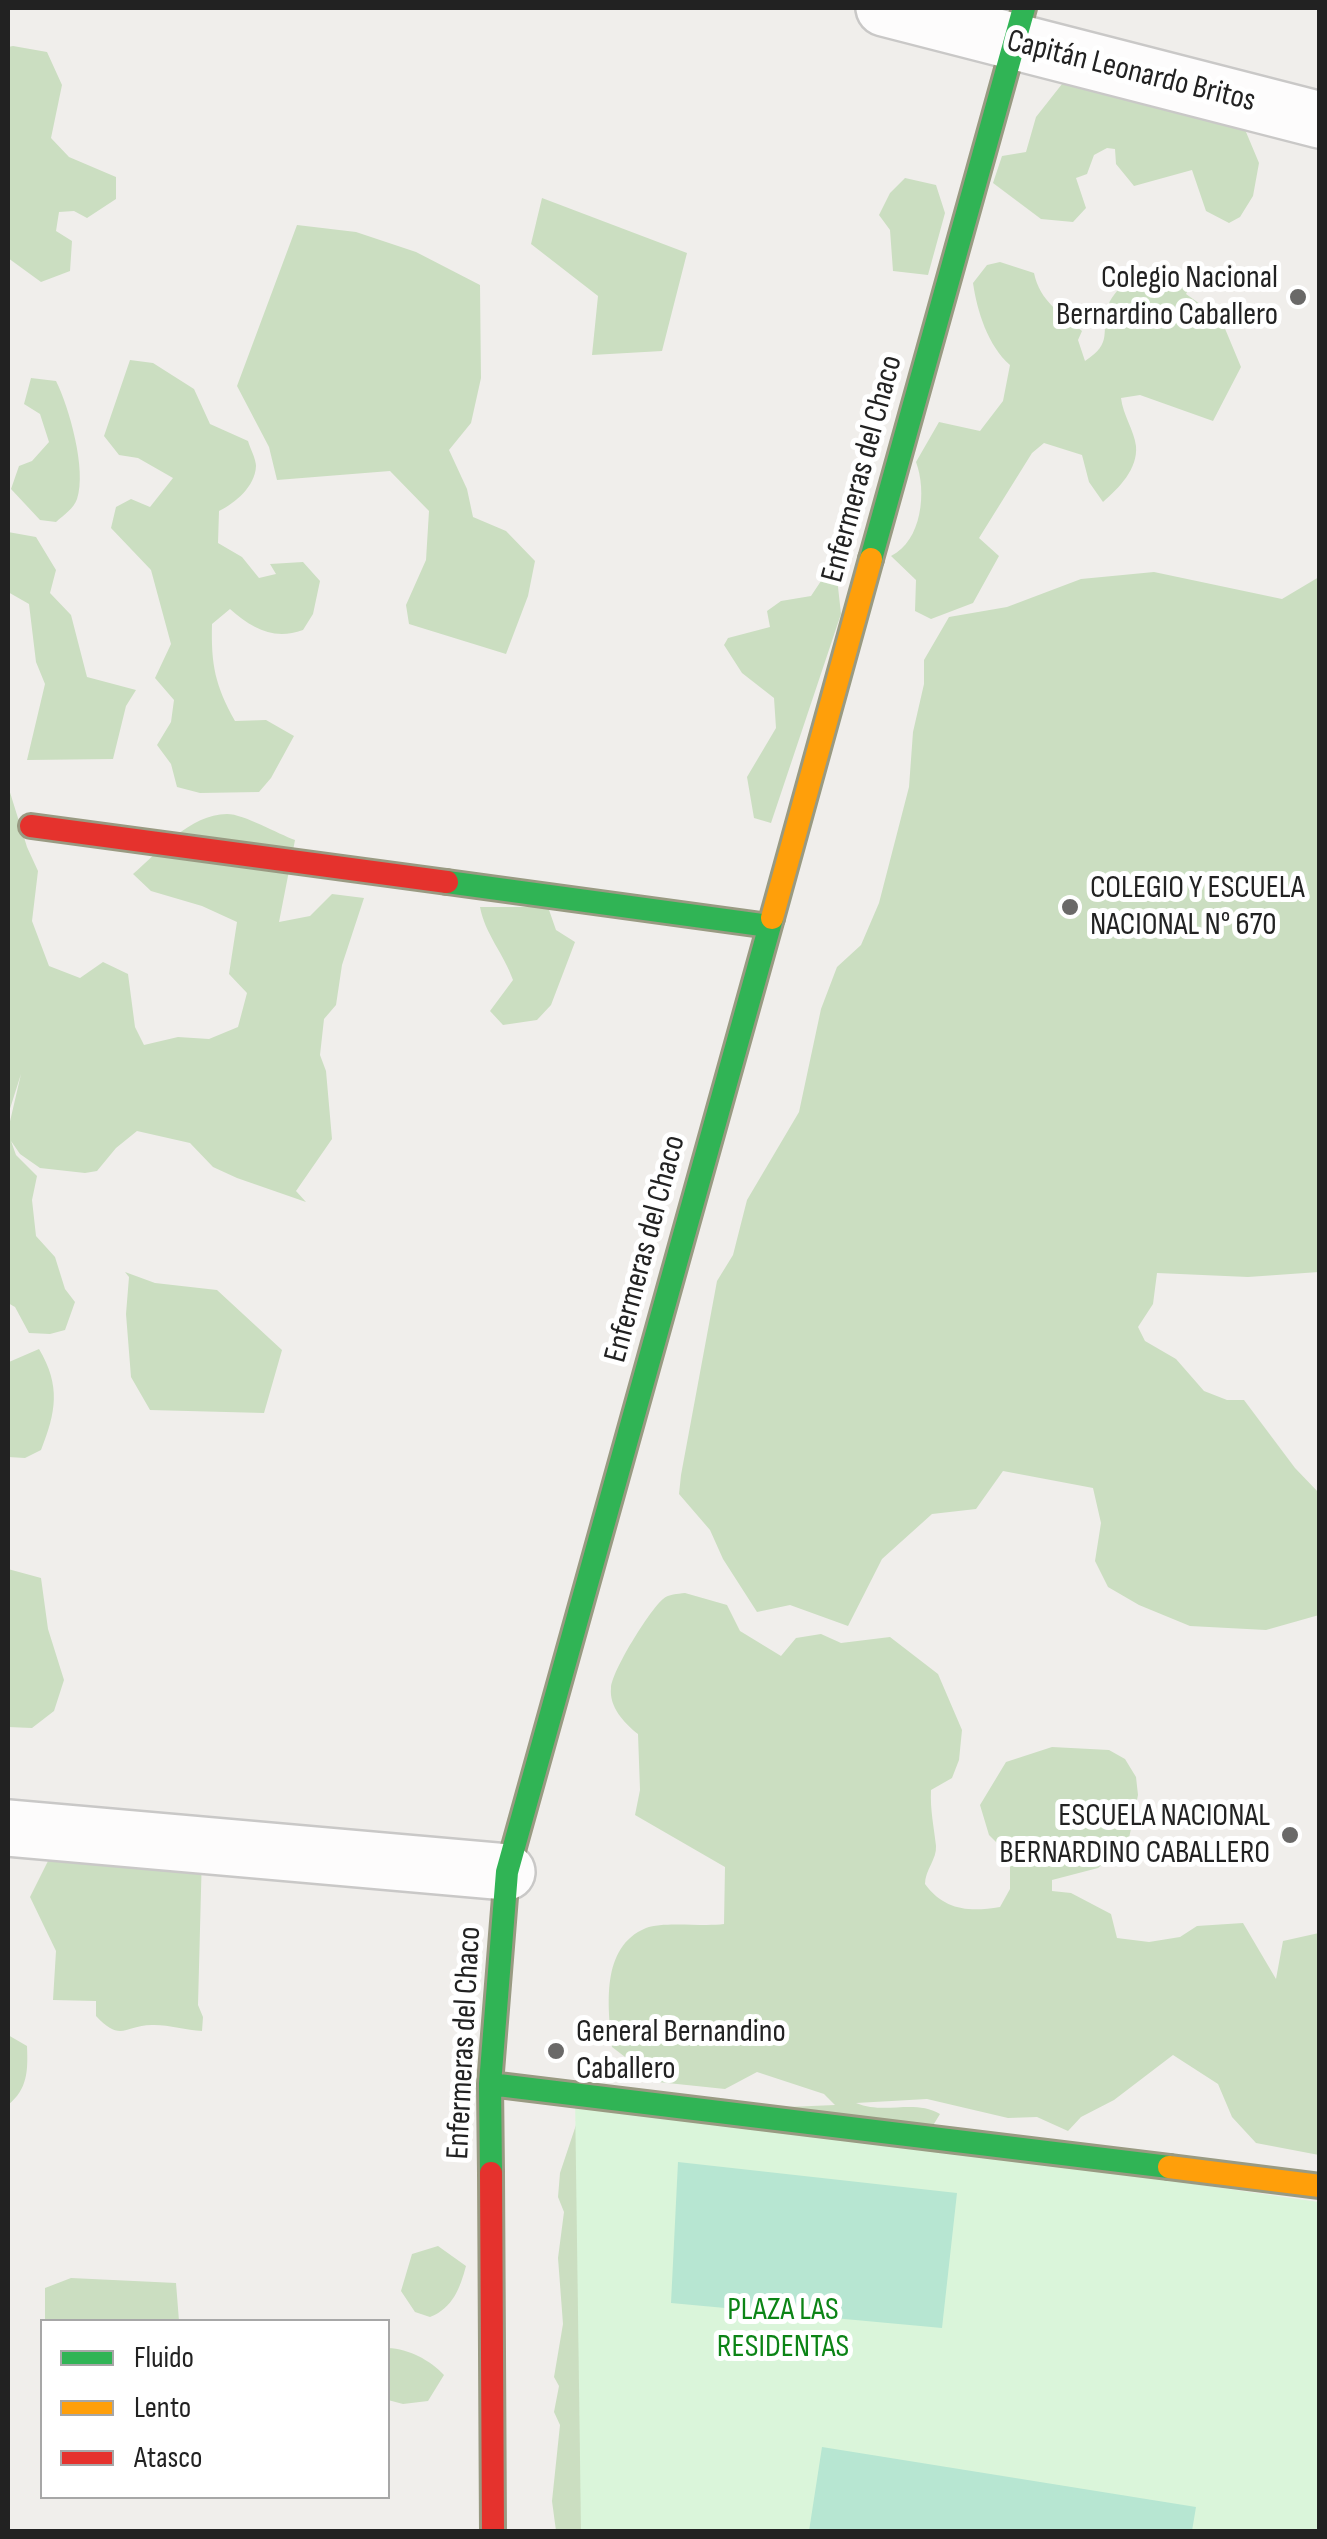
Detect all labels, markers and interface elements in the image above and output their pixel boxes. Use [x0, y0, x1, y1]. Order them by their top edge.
street label: Capitán Leonardo Britos [1003, 23, 1259, 121]
place label: Colegio Nacional Bernardino Caballero [1056, 260, 1278, 335]
marker: Colegio Nacional Bernardino Caballero [1287, 286, 1309, 308]
street label: Enfermeras del Chaco [814, 351, 912, 587]
place label: COLEGIO Y ESCUELA NACIONAL N° 670 [1090, 870, 1305, 945]
marker: COLEGIO Y ESCUELA NACIONAL N° 670 [1059, 896, 1081, 918]
street label: Enfermeras del Chaco [597, 1131, 695, 1367]
place label: ESCUELA NACIONAL BERNARDINO CABALLERO [999, 1798, 1270, 1873]
marker: ESCUELA NACIONAL BERNARDINO CABALLERO [1279, 1824, 1301, 1846]
street label: Enfermeras del Chaco [440, 1926, 490, 2160]
place label: General Bernandino Caballero [576, 2014, 786, 2089]
marker: General Bernandino Caballero [545, 2040, 567, 2062]
park label: PLAZA LAS RESIDENTAS [717, 2292, 849, 2367]
legend [40, 2319, 390, 2499]
text: Fluido [134, 2340, 194, 2376]
text: Lento [134, 2390, 191, 2426]
text: Atasco [134, 2440, 203, 2476]

